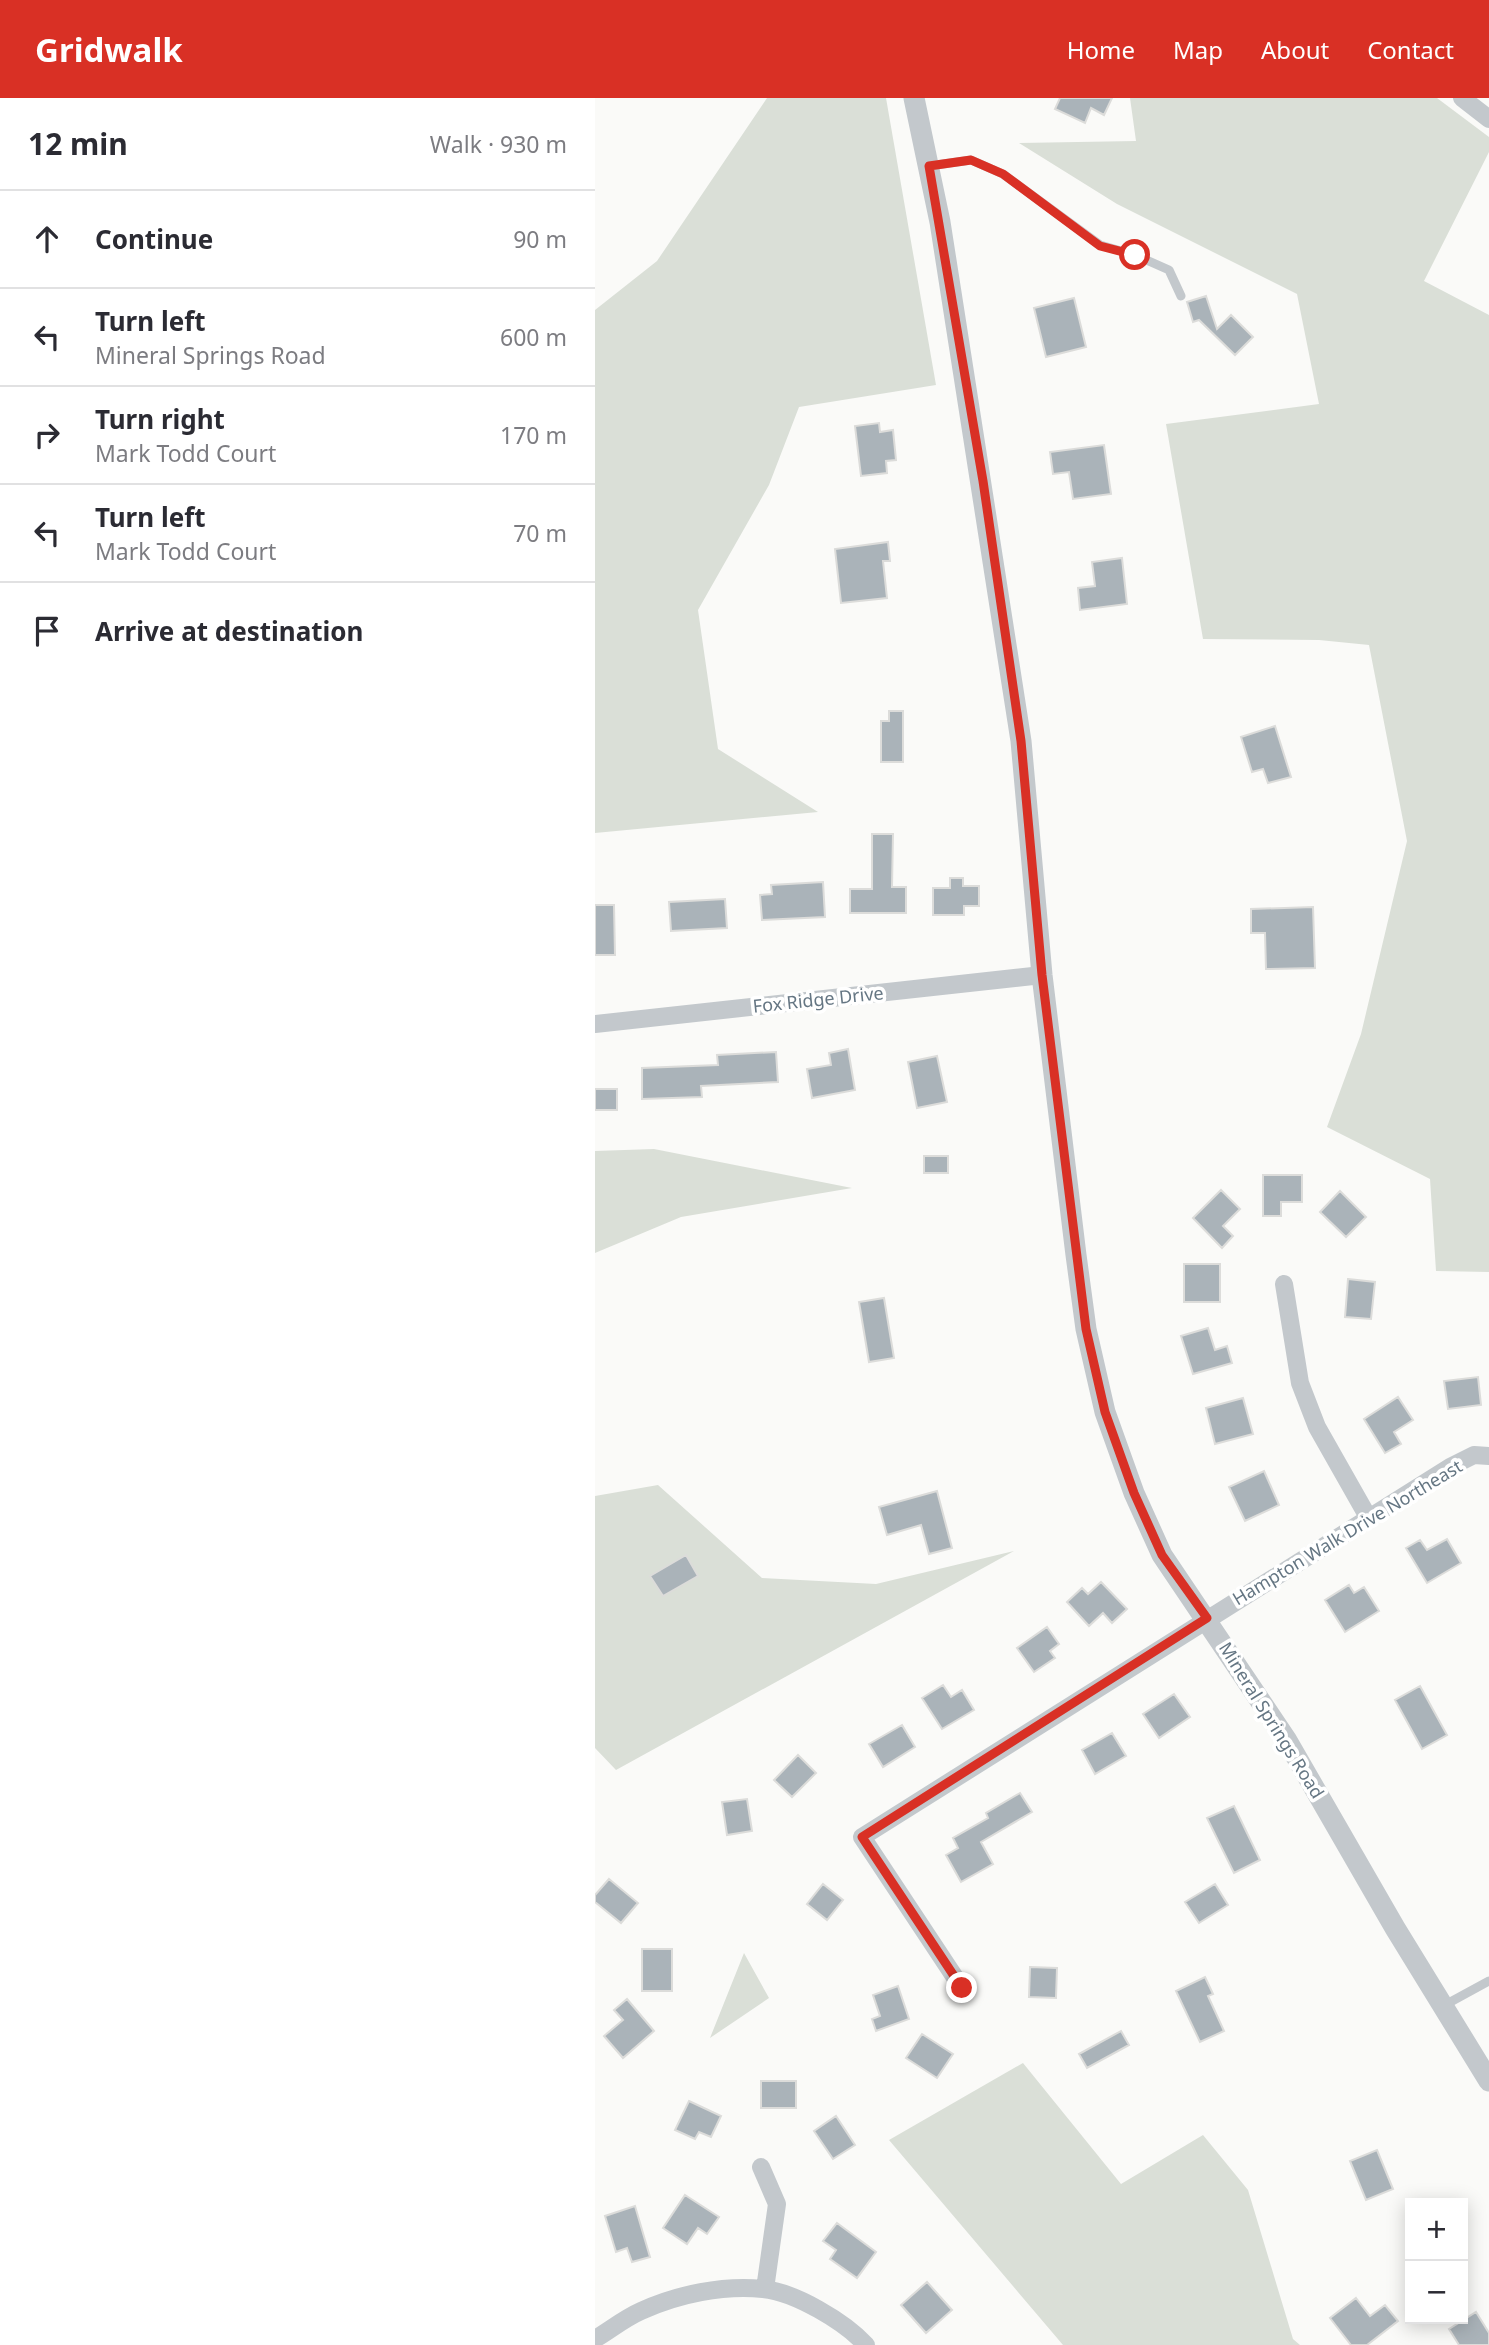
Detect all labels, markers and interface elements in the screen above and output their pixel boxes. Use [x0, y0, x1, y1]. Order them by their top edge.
text: Gridwalk [35, 27, 183, 72]
text: Home [1067, 33, 1135, 66]
text: Map [1173, 33, 1223, 66]
text: About [1261, 33, 1329, 66]
text: Contact [1367, 33, 1454, 66]
text: 12 min [28, 123, 128, 164]
text: Walk · 930 m [430, 128, 567, 160]
icon: ahead [28, 220, 66, 258]
text: Continue [95, 221, 213, 257]
text: 90 m [513, 223, 567, 255]
route start [1119, 239, 1150, 270]
text: Turn left [95, 303, 206, 339]
icon: left [28, 318, 66, 356]
text: 600 m [500, 321, 567, 353]
text: Mineral Springs Road [95, 339, 326, 371]
text: Turn right [95, 401, 225, 437]
icon: right [28, 416, 66, 454]
text: 170 m [500, 419, 567, 451]
text: Mark Todd Court [95, 437, 276, 469]
text: Turn left [95, 499, 206, 535]
icon: left [28, 514, 66, 552]
text: 70 m [513, 517, 567, 549]
text: Mark Todd Court [95, 535, 276, 567]
icon: arrive [28, 612, 66, 650]
text: Arrive at destination [95, 613, 364, 649]
street label: Fox Ridge Drive [751, 980, 885, 1018]
street label: Hampton Walk Drive Northeast [1228, 1453, 1467, 1610]
street label: Mineral Springs Road [1214, 1637, 1330, 1803]
route end [946, 1972, 977, 2003]
map controls [1405, 2198, 1468, 2324]
button: + [1405, 2198, 1468, 2261]
button: − [1405, 2261, 1468, 2324]

